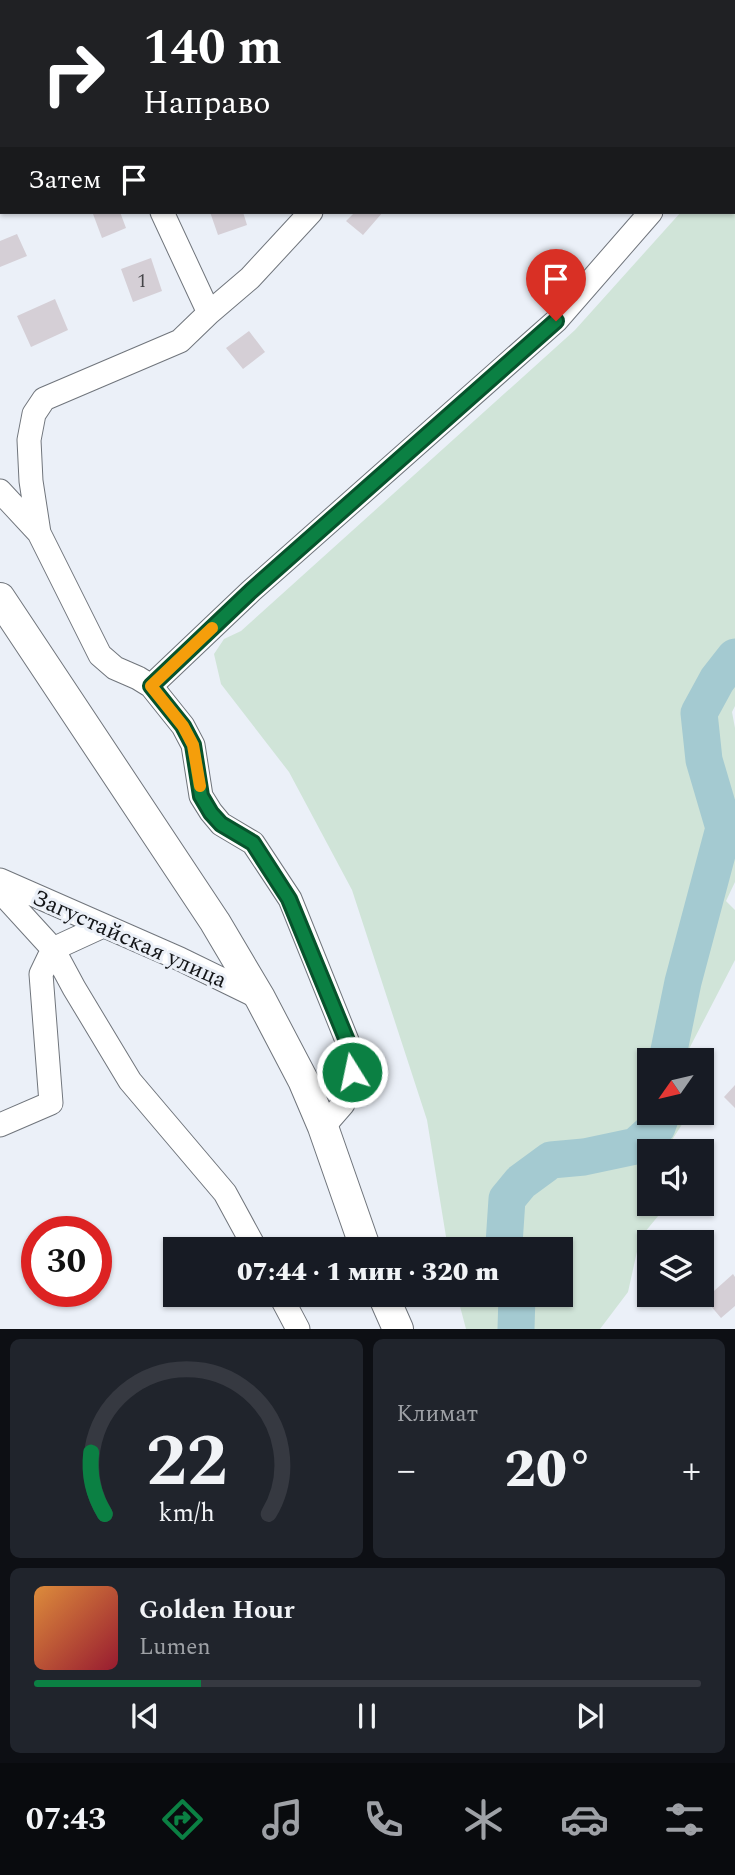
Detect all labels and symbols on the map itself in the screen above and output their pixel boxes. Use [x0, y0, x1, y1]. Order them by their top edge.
pin [526, 249, 586, 321]
house number: 1 [137, 267, 147, 296]
street label: Загустайская улица [26, 881, 232, 998]
position arrow [315, 1035, 389, 1109]
north arrow [637, 1048, 714, 1125]
speed limit sign: 30 [21, 1216, 112, 1307]

